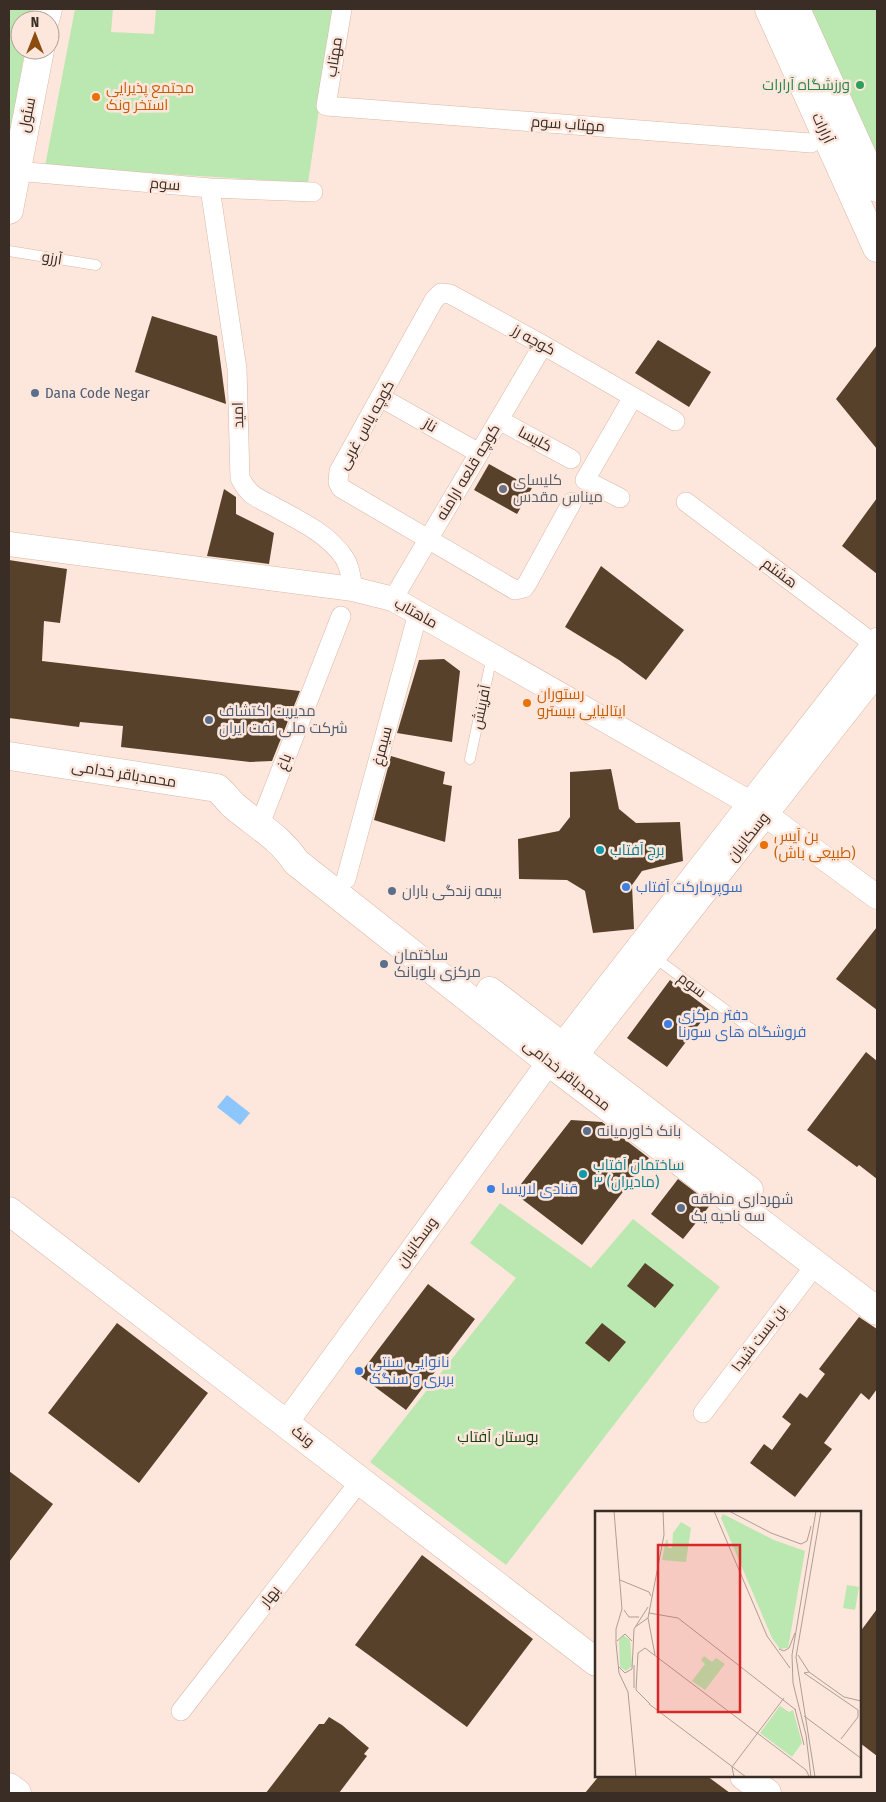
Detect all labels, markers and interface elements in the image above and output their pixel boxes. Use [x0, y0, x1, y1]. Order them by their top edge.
north arrow [10, 10, 60, 60]
text: N [31, 14, 39, 31]
street label: مهتاب [322, 36, 347, 78]
place label: ورزشگاه آرارات [762, 76, 850, 94]
place label: مجتمع پذیرایی استخر ونک [106, 79, 194, 114]
marker: ورزشگاه آرارات [854, 79, 866, 91]
marker: مجتمع پذیرایی استخر ونک [90, 91, 102, 103]
street label: سئول [15, 96, 39, 134]
street label: آرارات [808, 110, 838, 146]
street label: مهتاب سوم [530, 112, 606, 137]
street label: سوم [149, 174, 181, 195]
street label: آرزو [41, 248, 63, 268]
street label: کوچه رز [508, 320, 559, 360]
street label: کوچه یاس غربی [334, 377, 399, 473]
place label: Dana Code Negar [45, 384, 151, 402]
marker: Dana Code Negar [29, 387, 41, 399]
street label: امید [229, 402, 247, 428]
street label: ناز [419, 414, 440, 436]
street label: کوچه قلعه ارامنه [432, 421, 505, 524]
street label: کلیسا [515, 423, 555, 455]
place label: کلیسای میناس مقدس [513, 471, 603, 507]
marker: کلیسای میناس مقدس [497, 483, 509, 495]
street label: هشتم [758, 554, 801, 593]
street label: ماهتاب [391, 594, 441, 632]
street label: آفرینش [468, 683, 495, 731]
place label: رستوران ایتالیایی بیسترو [537, 685, 626, 721]
marker: رستوران ایتالیایی بیسترو [521, 697, 533, 709]
place label: مدیریت اکتشاف شرکت ملی نفت ایران [219, 702, 348, 738]
marker: مدیریت اکتشاف شرکت ملی نفت ایران [203, 714, 215, 726]
street label: سیمرغ [368, 724, 398, 768]
street label: باغ [273, 751, 297, 774]
street label: محمدباقر خدامی [70, 757, 178, 792]
street label: وسکانیان [723, 809, 774, 866]
place label: بن آیس (طبیعی باش) [774, 827, 856, 863]
marker: بن آیس (طبیعی باش) [758, 839, 770, 851]
place label: برج آفتاب [610, 841, 665, 861]
marker: برج آفتاب [594, 844, 606, 856]
place label: سوپرمارکت آفتاب [636, 878, 743, 897]
marker: سوپرمارکت آفتاب [620, 881, 632, 893]
place label: بیمه زندگی باران [402, 882, 502, 901]
marker: بیمه زندگی باران [386, 885, 398, 897]
place label: ساختمان مرکزی بلوبانک [394, 946, 481, 982]
marker: ساختمان مرکزی بلوبانک [378, 958, 390, 970]
street label: سوم [674, 969, 710, 1002]
place label: دفتر مرکزی فروشگاه های سورنا [678, 1006, 806, 1042]
marker: دفتر مرکزی فروشگاه های سورنا [662, 1018, 674, 1030]
street label: محمدباقر خدامی [519, 1035, 614, 1115]
place label: بانک خاورمیانه [597, 1122, 681, 1140]
marker: بانک خاورمیانه [581, 1125, 593, 1137]
place label: ساختمان آفتاب ۳ (مادیران) [593, 1156, 684, 1192]
marker: ساختمان آفتاب ۳ (مادیران) [577, 1168, 589, 1180]
place label: قنادی لاریسا [501, 1180, 578, 1199]
marker: قنادی لاریسا [485, 1183, 497, 1195]
place label: شهرداری منطقه سه ناحیه یک [691, 1190, 794, 1225]
marker: شهرداری منطقه سه ناحیه یک [675, 1202, 687, 1214]
street label: وسکانیان [393, 1213, 442, 1271]
street label: بن بست شیدا [728, 1301, 791, 1376]
place label: نانوایی سنتی بربری و سنگک [369, 1353, 454, 1389]
marker: نانوایی سنتی بربری و سنگک [353, 1365, 365, 1377]
street label: ونک [288, 1421, 318, 1451]
park label: بوستان آفتاب [457, 1428, 539, 1447]
inset map [595, 1511, 861, 1777]
street label: بهار [255, 1582, 285, 1612]

